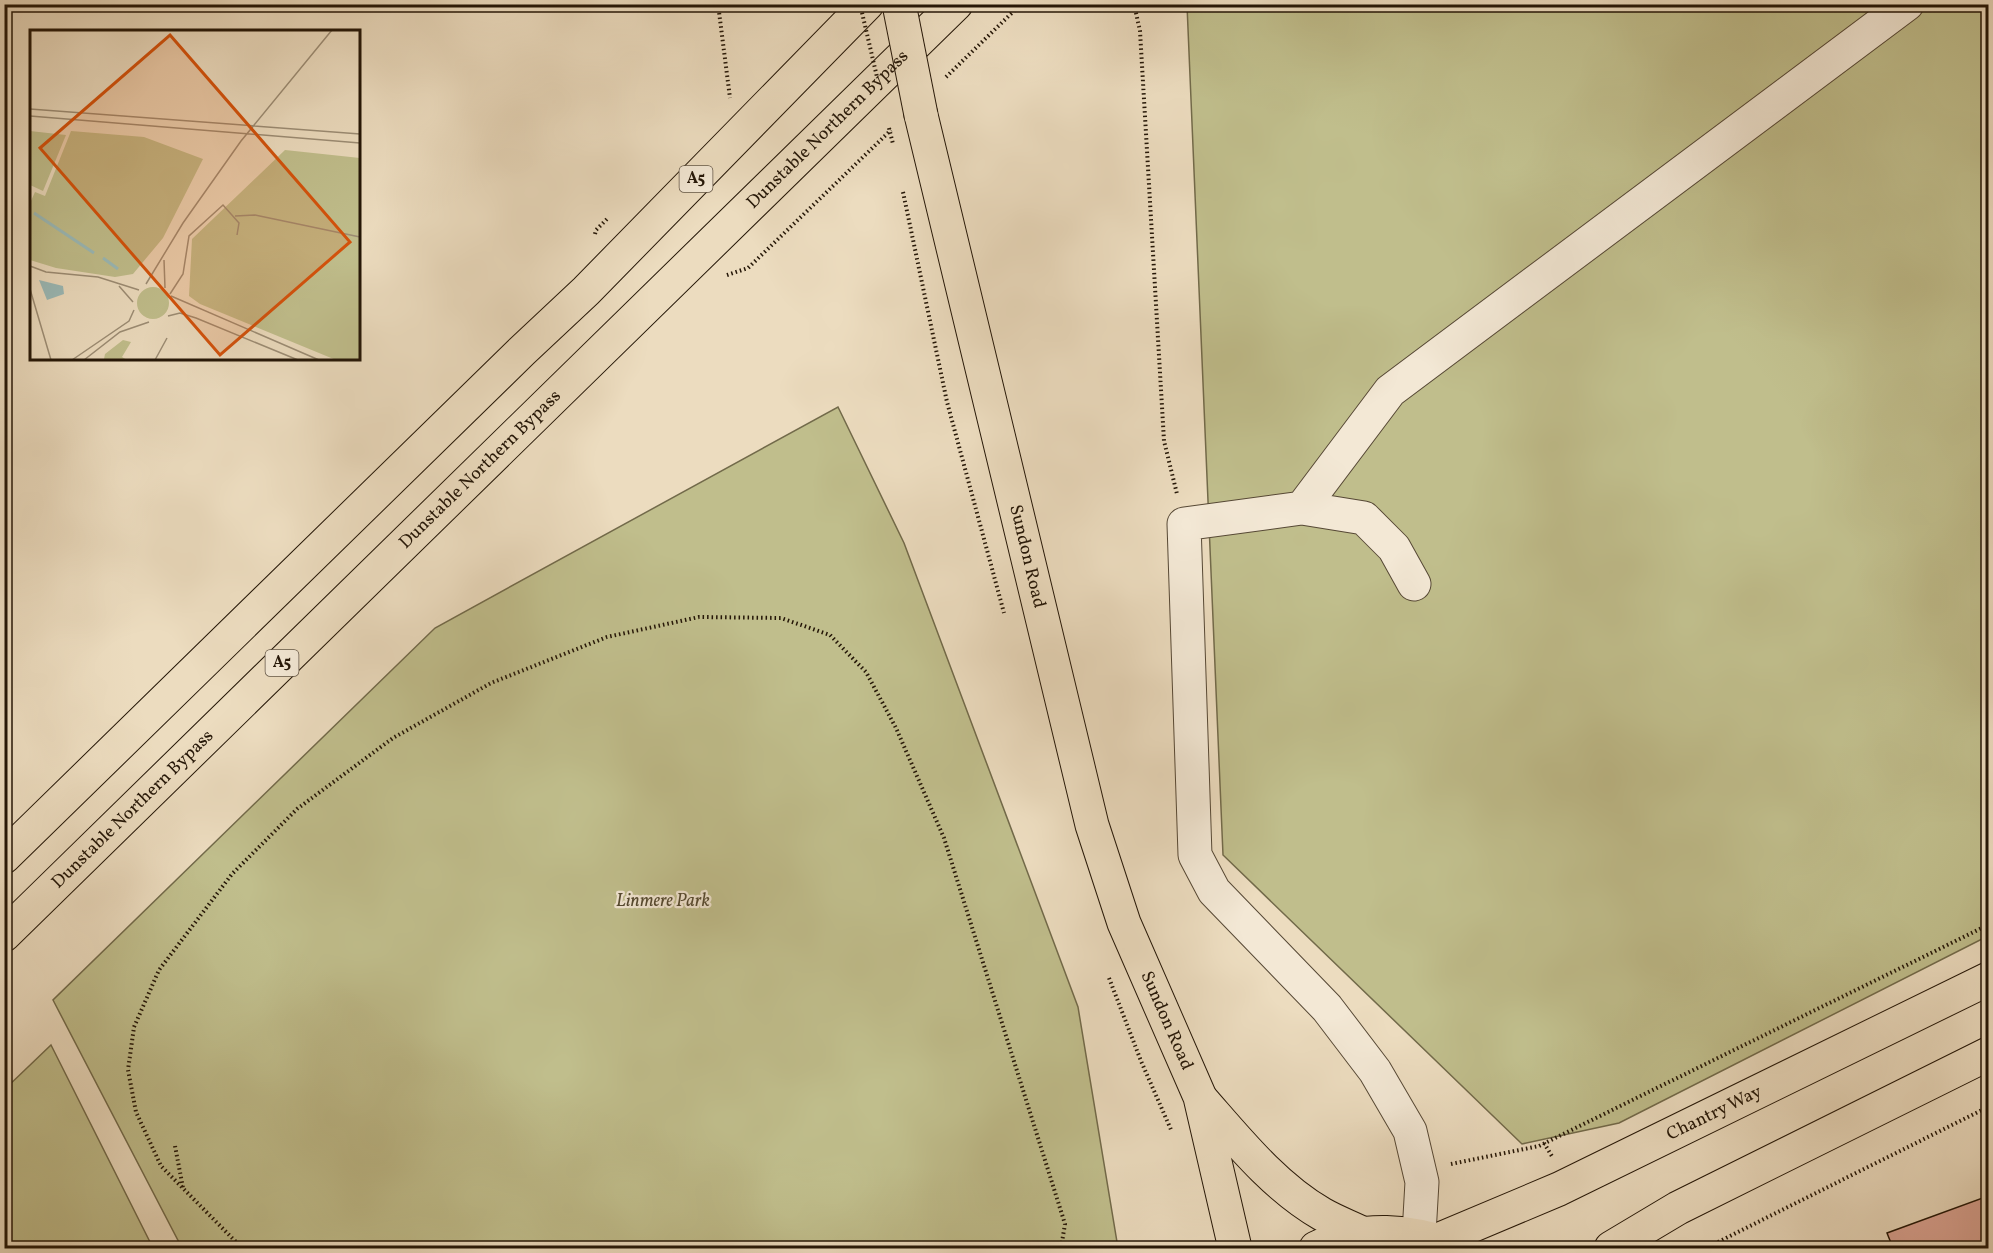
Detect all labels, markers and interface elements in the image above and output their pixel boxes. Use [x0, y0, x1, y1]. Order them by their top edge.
inset map [30, 30, 360, 360]
street label: Dunstable Northern Bypass [741, 44, 914, 215]
road number: A5 [680, 166, 712, 192]
street label: Dunstable Northern Bypass [393, 384, 567, 554]
street label: Sundon Road [1003, 502, 1052, 611]
road number: A5 [266, 650, 298, 676]
street label: Dunstable Northern Bypass [46, 724, 219, 894]
park label: Linmere Park [616, 889, 710, 914]
street label: Sundon Road [1134, 967, 1199, 1074]
street label: Chantry Way [1662, 1079, 1766, 1147]

